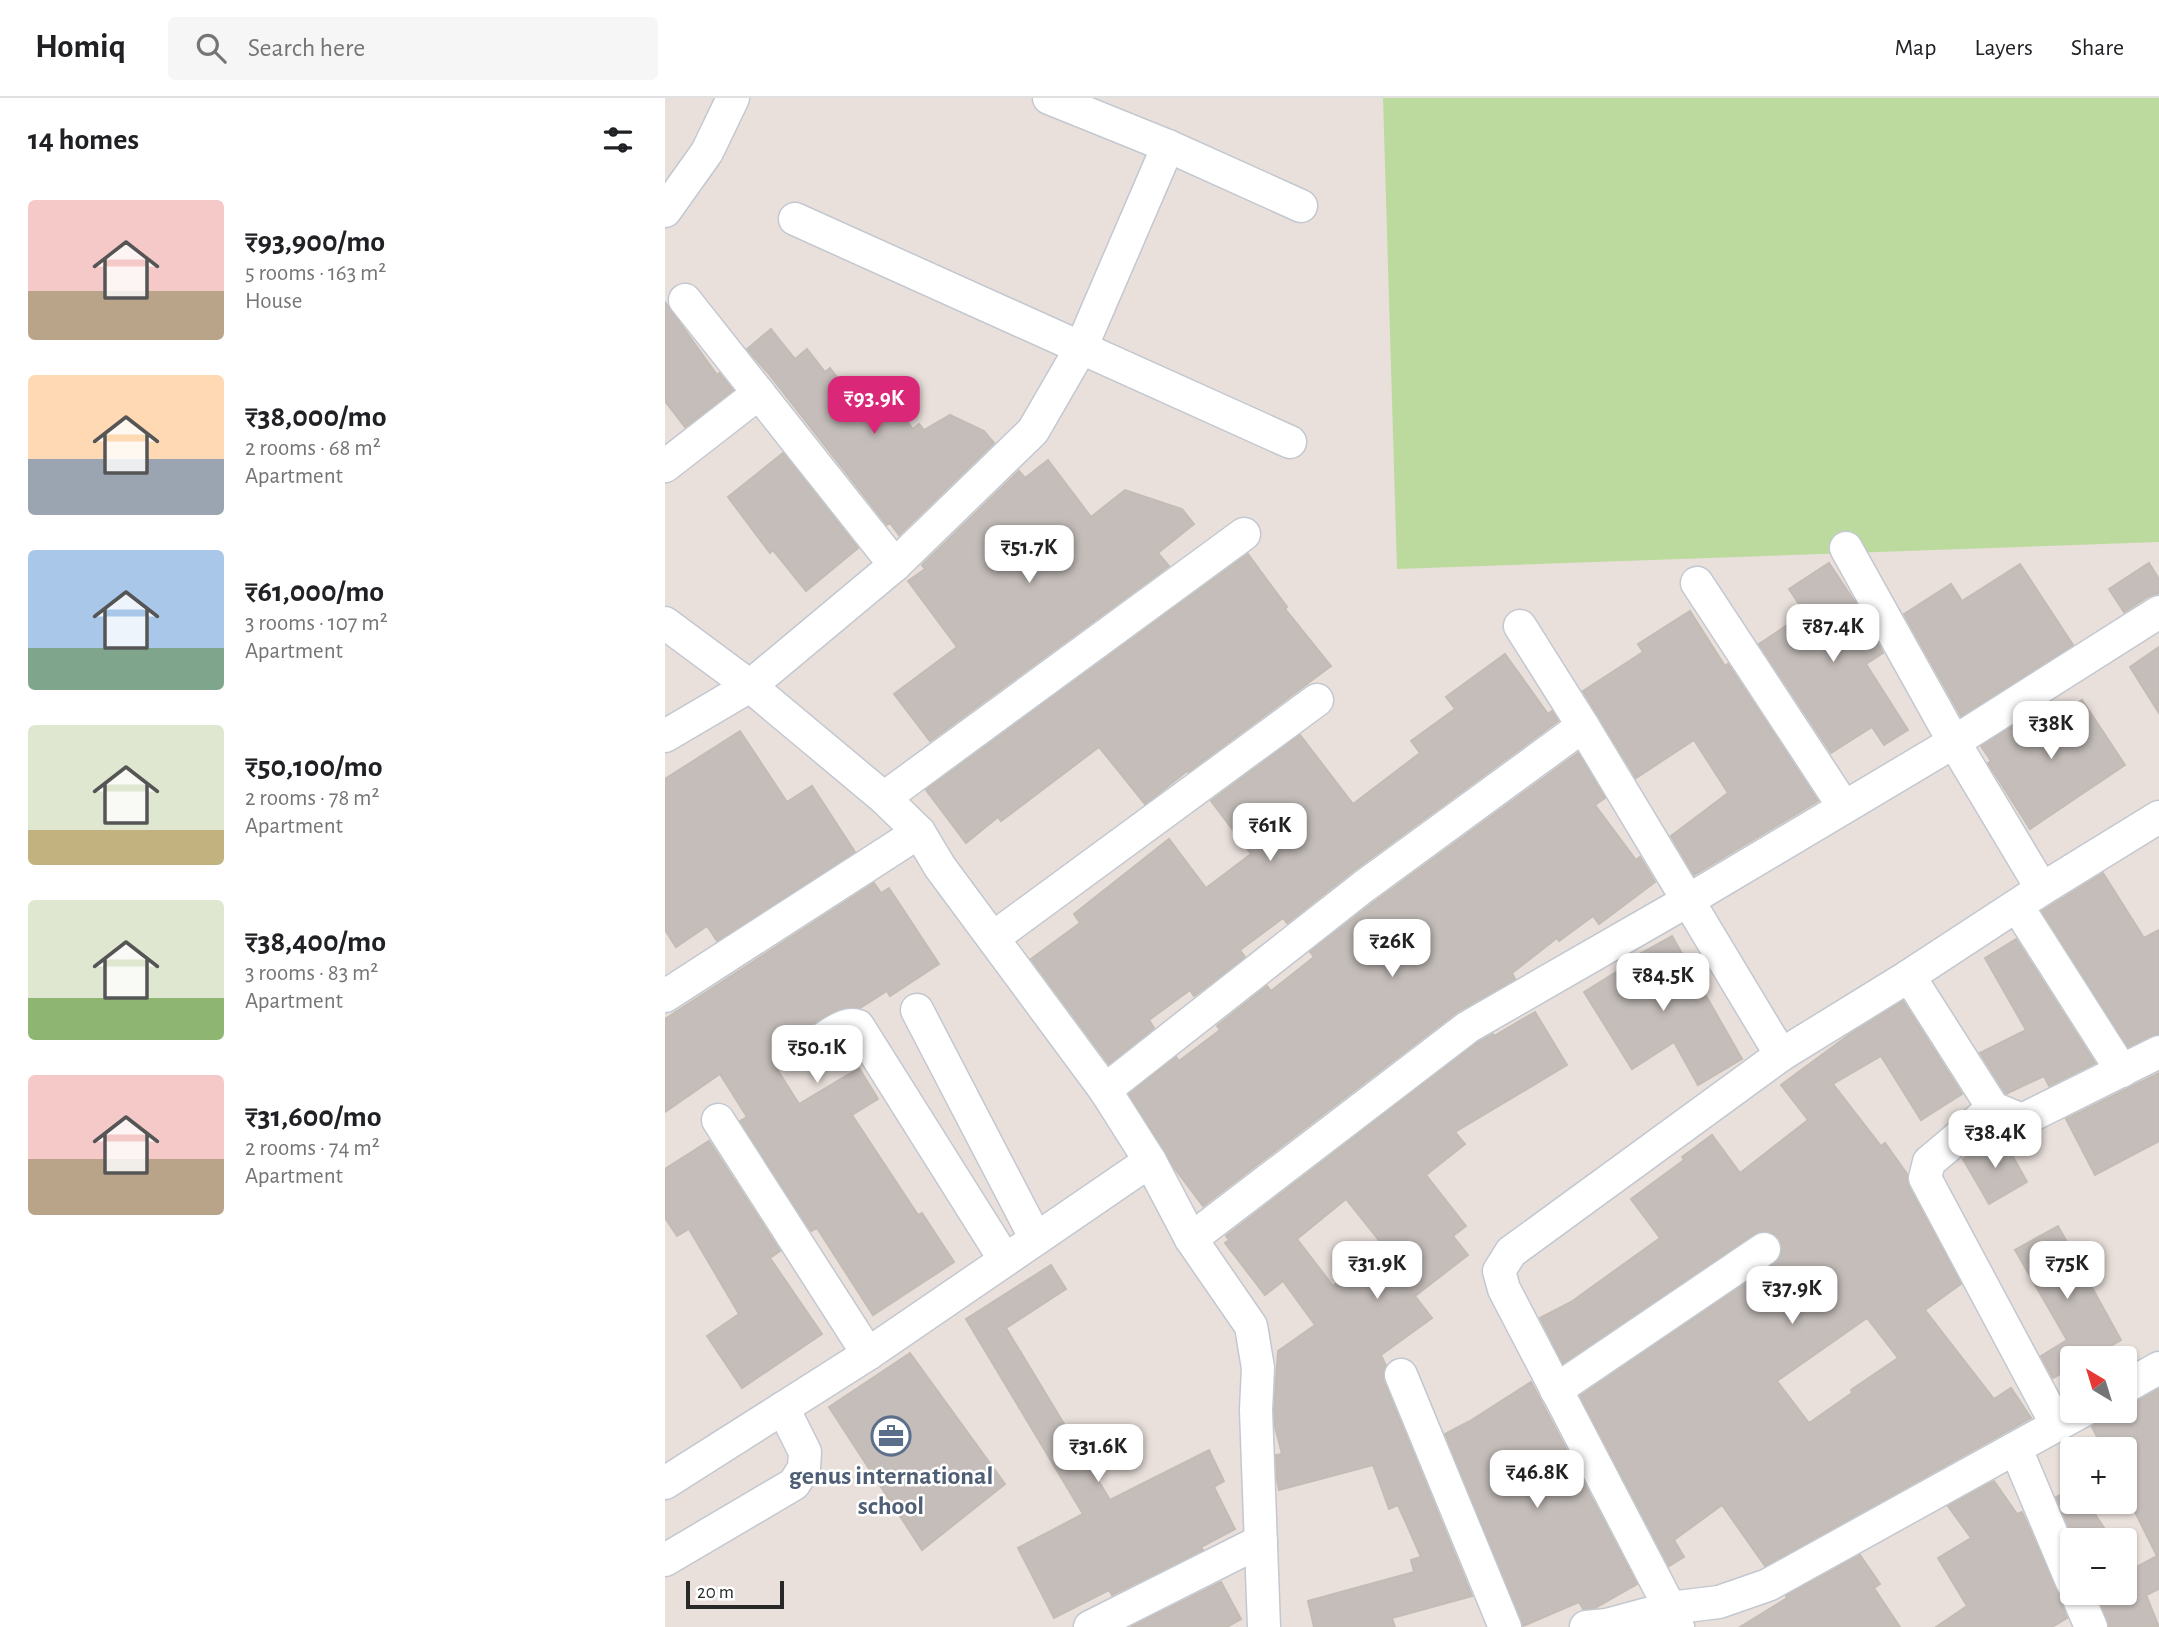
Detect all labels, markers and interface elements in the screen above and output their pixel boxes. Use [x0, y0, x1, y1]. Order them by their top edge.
search box [168, 17, 658, 80]
icon: search [192, 29, 230, 67]
text: Homiq [35, 31, 126, 64]
text: Search here [248, 35, 365, 61]
text: Map [1894, 36, 1936, 60]
text: Layers [1974, 36, 2033, 60]
text: Share [2071, 36, 2124, 60]
icon: filters [599, 121, 637, 159]
text: 14 homes [28, 125, 139, 155]
text: ₹93,900/mo [245, 227, 385, 257]
icon: home [84, 228, 168, 312]
text: 5 rooms · 163 m² [245, 262, 386, 285]
text: House [245, 290, 302, 313]
pin: ₹93.9K [817, 376, 931, 436]
text: ₹93.9K [844, 387, 904, 410]
text: ₹38,000/mo [245, 402, 387, 432]
icon: home [84, 403, 168, 487]
text: 2 rooms · 68 m² [245, 437, 381, 460]
text: Apartment [245, 465, 343, 488]
pin: ₹51.7K [972, 526, 1086, 585]
text: ₹51.7K [1001, 536, 1057, 559]
text: ₹61,000/mo [245, 577, 384, 607]
icon: home [84, 578, 168, 662]
pin: ₹87.4K [1776, 604, 1890, 664]
text: 3 rooms · 107 m² [245, 612, 388, 635]
text: ₹87.4K [1802, 615, 1864, 638]
text: Apartment [245, 640, 343, 663]
pin: ₹38K [2010, 702, 2092, 761]
text: ₹38K [2029, 712, 2073, 735]
text: ₹50,100/mo [245, 752, 383, 782]
icon: home [84, 753, 168, 837]
text: 2 rooms · 78 m² [245, 787, 380, 810]
pin: ₹61K [1229, 804, 1311, 863]
text: ₹61K [1249, 814, 1291, 837]
text: Apartment [245, 815, 343, 838]
pin: ₹26K [1351, 920, 1433, 979]
text: ₹38,400/mo [245, 927, 386, 957]
icon: home [84, 928, 168, 1012]
text: ₹26K [1369, 930, 1415, 953]
pin: ₹84.5K [1606, 954, 1720, 1013]
text: 3 rooms · 83 m² [245, 962, 378, 985]
text: ₹84.5K [1632, 964, 1694, 987]
text: Apartment [245, 990, 343, 1013]
pin: ₹50.1K [760, 1026, 874, 1085]
text: ₹50.1K [788, 1036, 846, 1059]
text: ₹31,600/mo [245, 1102, 381, 1132]
icon: home [84, 1103, 168, 1187]
pin: ₹38.4K [1938, 1110, 2052, 1170]
text: ₹38.4K [1964, 1121, 2026, 1144]
text: 2 rooms · 74 m² [245, 1137, 380, 1160]
text: Apartment [245, 1165, 343, 1188]
pin: ₹31.9K [1320, 1242, 1434, 1301]
pin: ₹75K [2026, 1242, 2108, 1301]
text: ₹31.9K [1348, 1252, 1406, 1275]
text: ₹75K [2046, 1252, 2088, 1275]
pin: ₹37.9K [1735, 1266, 1849, 1326]
text: ₹37.9K [1762, 1277, 1822, 1300]
north arrow [2060, 1346, 2137, 1423]
map controls [2060, 1346, 2137, 1605]
office icon: genus international school [870, 1415, 912, 1457]
pin: ₹31.6K [1041, 1424, 1155, 1484]
text: ₹31.6K [1069, 1435, 1127, 1458]
button: + [2060, 1437, 2137, 1514]
pin: ₹46.8K [1480, 1450, 1594, 1510]
text: ₹46.8K [1506, 1461, 1568, 1484]
place label: genus international school [789, 1463, 993, 1519]
button: − [2060, 1528, 2137, 1605]
scale bar [686, 1578, 784, 1610]
text: 20 m [697, 1583, 734, 1602]

